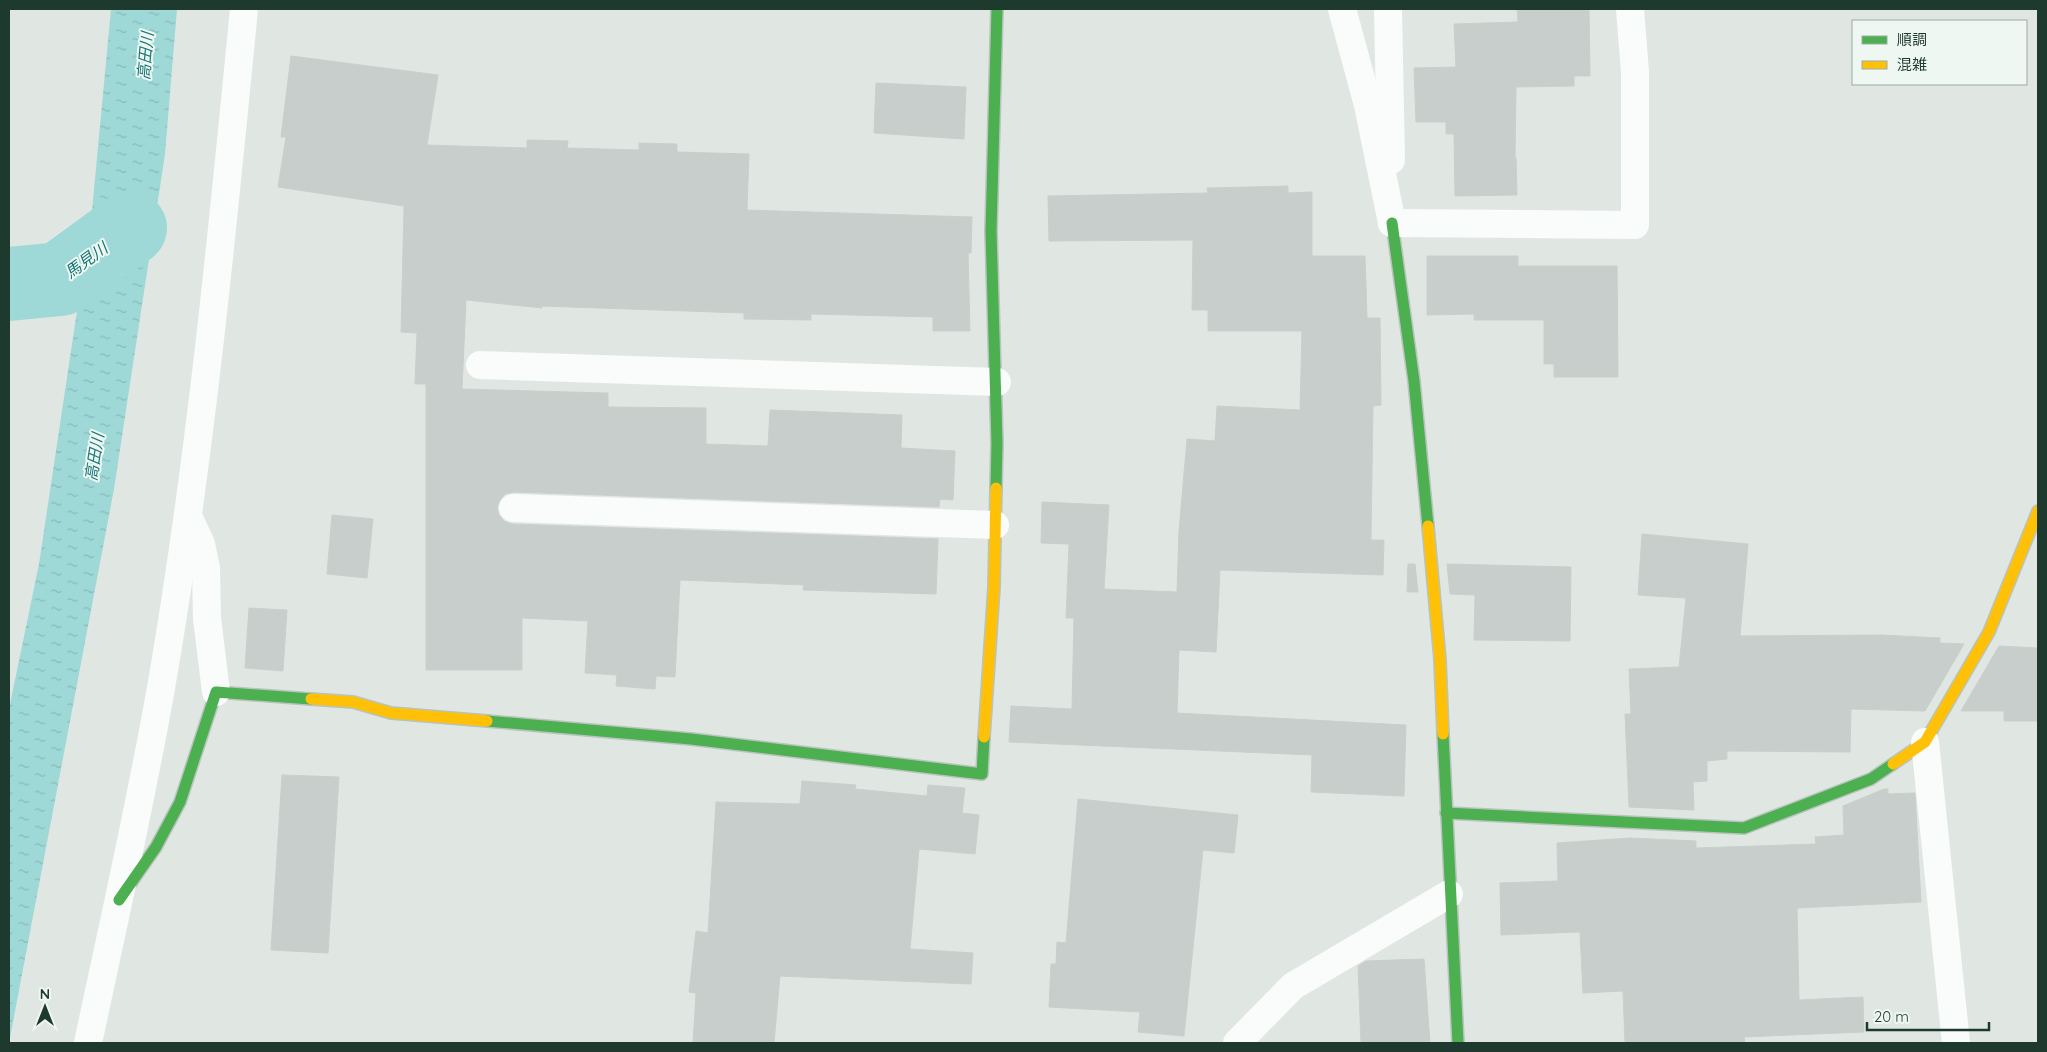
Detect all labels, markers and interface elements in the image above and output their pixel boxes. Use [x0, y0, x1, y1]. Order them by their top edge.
legend [1852, 20, 2027, 85]
water label: 高田川 [133, 29, 157, 81]
text: 順調 [1897, 30, 1927, 49]
text: 混雑 [1897, 55, 1927, 74]
water label: 馬見川 [61, 237, 113, 282]
water label: 高田川 [80, 430, 108, 482]
north arrow [20, 982, 70, 1032]
text: N [40, 985, 50, 1003]
scale bar [1867, 1000, 1990, 1032]
text: 20 m [1874, 1007, 1909, 1026]

